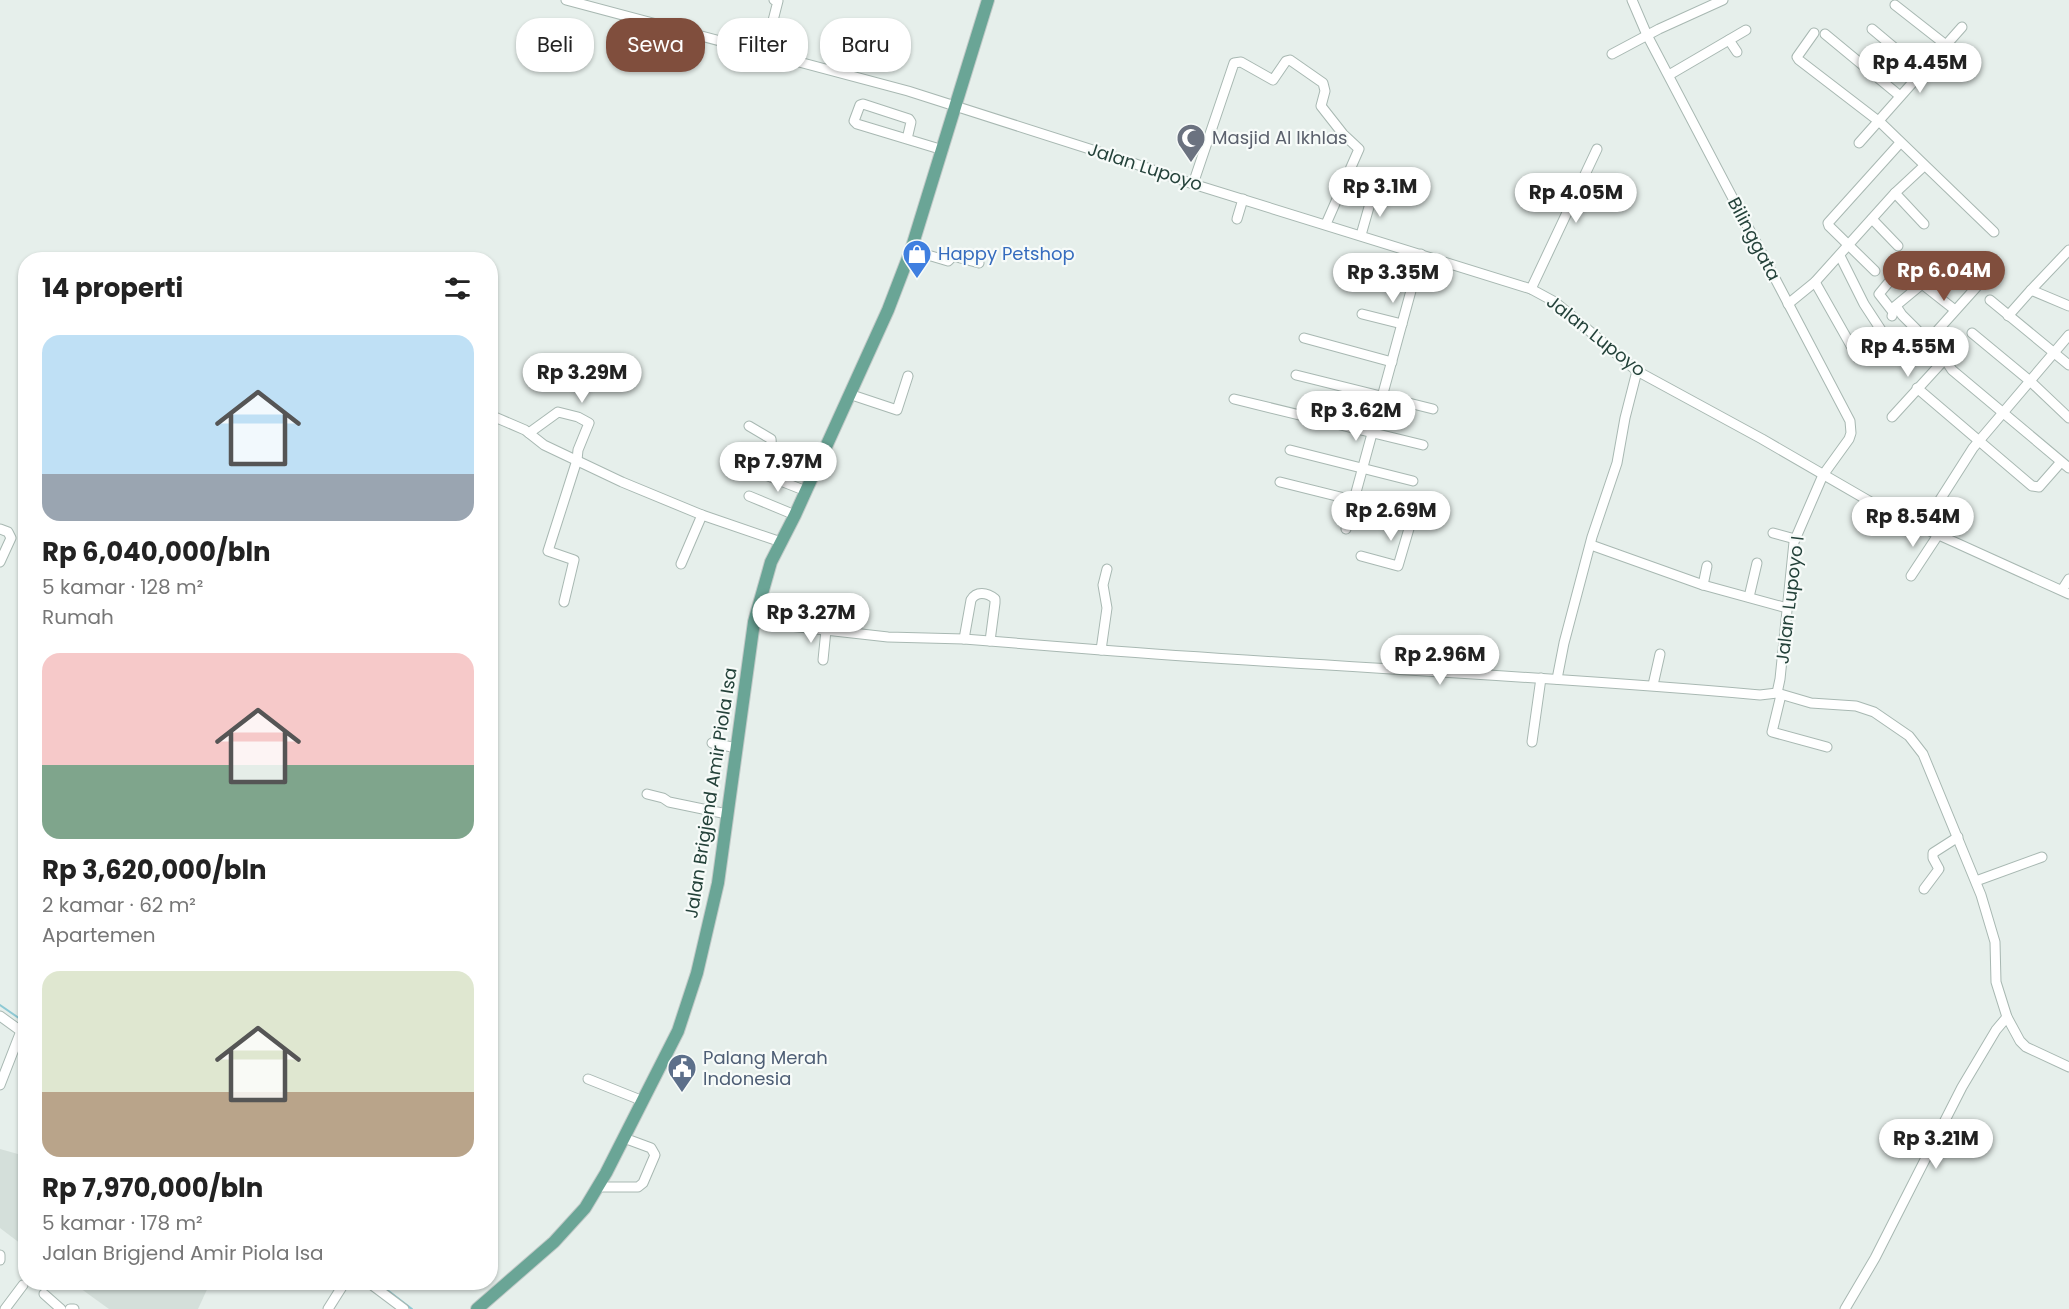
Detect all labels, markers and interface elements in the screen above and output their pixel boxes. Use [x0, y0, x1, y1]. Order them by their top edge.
chip: Beli [516, 18, 594, 72]
chip: Sewa [606, 18, 705, 72]
chip: Filter [717, 18, 808, 72]
chip: Baru [820, 18, 911, 72]
pin: Rp 4.45M [1858, 43, 1982, 94]
text: Rp 4.45M [1873, 48, 1967, 76]
mosque icon: Masjid Al Ikhlas [1175, 122, 1207, 164]
place label: Masjid Al Ikhlas [1212, 125, 1348, 150]
street label: Jalan Lupoyo [1085, 136, 1206, 197]
pin: Rp 3.1M [1325, 167, 1435, 218]
text: Rp 3.1M [1343, 172, 1417, 200]
pin: Rp 4.05M [1514, 173, 1638, 224]
text: Rp 4.05M [1529, 178, 1623, 206]
street label: Bilinggata [1722, 193, 1787, 285]
shop icon: Happy Petshop [901, 238, 933, 280]
place label: Happy Petshop [938, 241, 1075, 266]
pin: Rp 6.04M [1882, 251, 2006, 302]
pin: Rp 3.35M [1331, 253, 1455, 304]
text: Rp 6.04M [1897, 256, 1991, 284]
text: Rp 3.35M [1347, 258, 1439, 286]
text: 14 properti [42, 270, 183, 306]
icon: filters [441, 272, 474, 305]
street label: Jalan Lupoyo [1542, 289, 1651, 382]
pin: Rp 4.55M [1846, 327, 1970, 378]
text: Rp 4.55M [1861, 332, 1955, 360]
pin: Rp 3.29M [520, 353, 644, 404]
text: Rp 3.29M [537, 358, 627, 386]
icon: home [204, 374, 312, 482]
pin: Rp 3.62M [1294, 391, 1418, 442]
text: Rp 3.62M [1310, 396, 1402, 424]
pin: Rp 7.97M [716, 442, 840, 493]
text: Rp 7.97M [734, 447, 822, 475]
pin: Rp 2.69M [1329, 491, 1453, 542]
text: Rp 2.69M [1345, 496, 1437, 524]
pin: Rp 8.54M [1851, 497, 1975, 548]
text: Rp 8.54M [1866, 502, 1960, 530]
text: Rp 6,040,000/bln [42, 534, 271, 570]
street label: Jalan Lupoyo I [1769, 535, 1810, 665]
text: 5 kamar · 128 m² [42, 573, 203, 601]
pin: Rp 3.27M [749, 593, 873, 644]
text: Rp 3.27M [766, 598, 856, 626]
text: Rumah [42, 603, 114, 631]
pin: Rp 2.96M [1378, 635, 1502, 686]
text: Rp 2.96M [1394, 640, 1486, 668]
street label: Jalan Brigjend Amir Piola Isa [678, 666, 743, 920]
icon: home [204, 692, 312, 800]
text: Rp 3,620,000/bln [42, 852, 267, 888]
text: 2 kamar · 62 m² [42, 891, 196, 919]
text: Apartemen [42, 921, 155, 949]
icon: home [204, 1010, 312, 1118]
place label: Palang Merah Indonesia [703, 1045, 828, 1091]
public building icon: Palang Merah Indonesia [666, 1052, 698, 1094]
pin: Rp 3.21M [1874, 1119, 1998, 1170]
text: Rp 3.21M [1893, 1124, 1979, 1152]
text: Rp 7,970,000/bln [42, 1170, 263, 1206]
text: 5 kamar · 178 m² [42, 1209, 203, 1237]
text: Jalan Brigjend Amir Piola Isa [42, 1239, 324, 1267]

